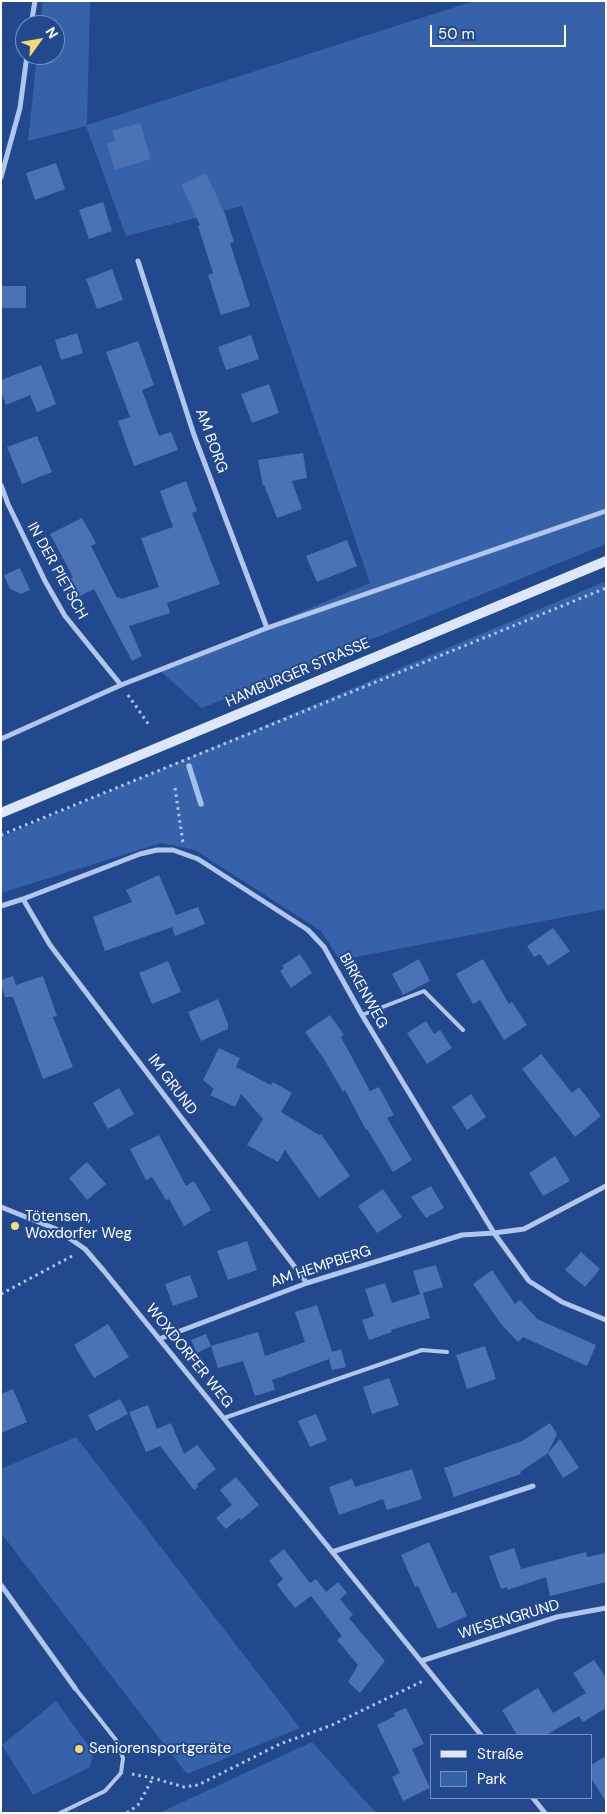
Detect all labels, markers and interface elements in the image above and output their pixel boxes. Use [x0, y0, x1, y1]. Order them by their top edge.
north arrow [15, 15, 65, 65]
scale bar [432, 15, 568, 47]
text: N [42, 23, 62, 42]
text: 50 m [438, 24, 475, 44]
street label: AM BORG [191, 406, 231, 476]
street label: IN DER PIETSCH [23, 519, 91, 623]
street label: HAMBURGER STRASSE [223, 634, 373, 712]
street label: BIRKENWEG [335, 950, 391, 1032]
street label: IM GRUND [143, 1051, 201, 1119]
place label: Tötensen, Woxdorfer Weg [25, 1208, 132, 1243]
marker: Tötensen, Woxdorfer Weg [9, 1220, 21, 1232]
street label: AM HEMPBERG [269, 1242, 373, 1292]
street label: WOXDORFER WEG [142, 1300, 236, 1412]
street label: WIESENGRUND [456, 1596, 562, 1644]
legend [430, 1734, 592, 1799]
place label: Seniorensportgeräte [89, 1740, 231, 1758]
marker: Seniorensportgeräte [73, 1743, 85, 1755]
text: Straße [477, 1744, 524, 1764]
text: Park [477, 1769, 507, 1789]

